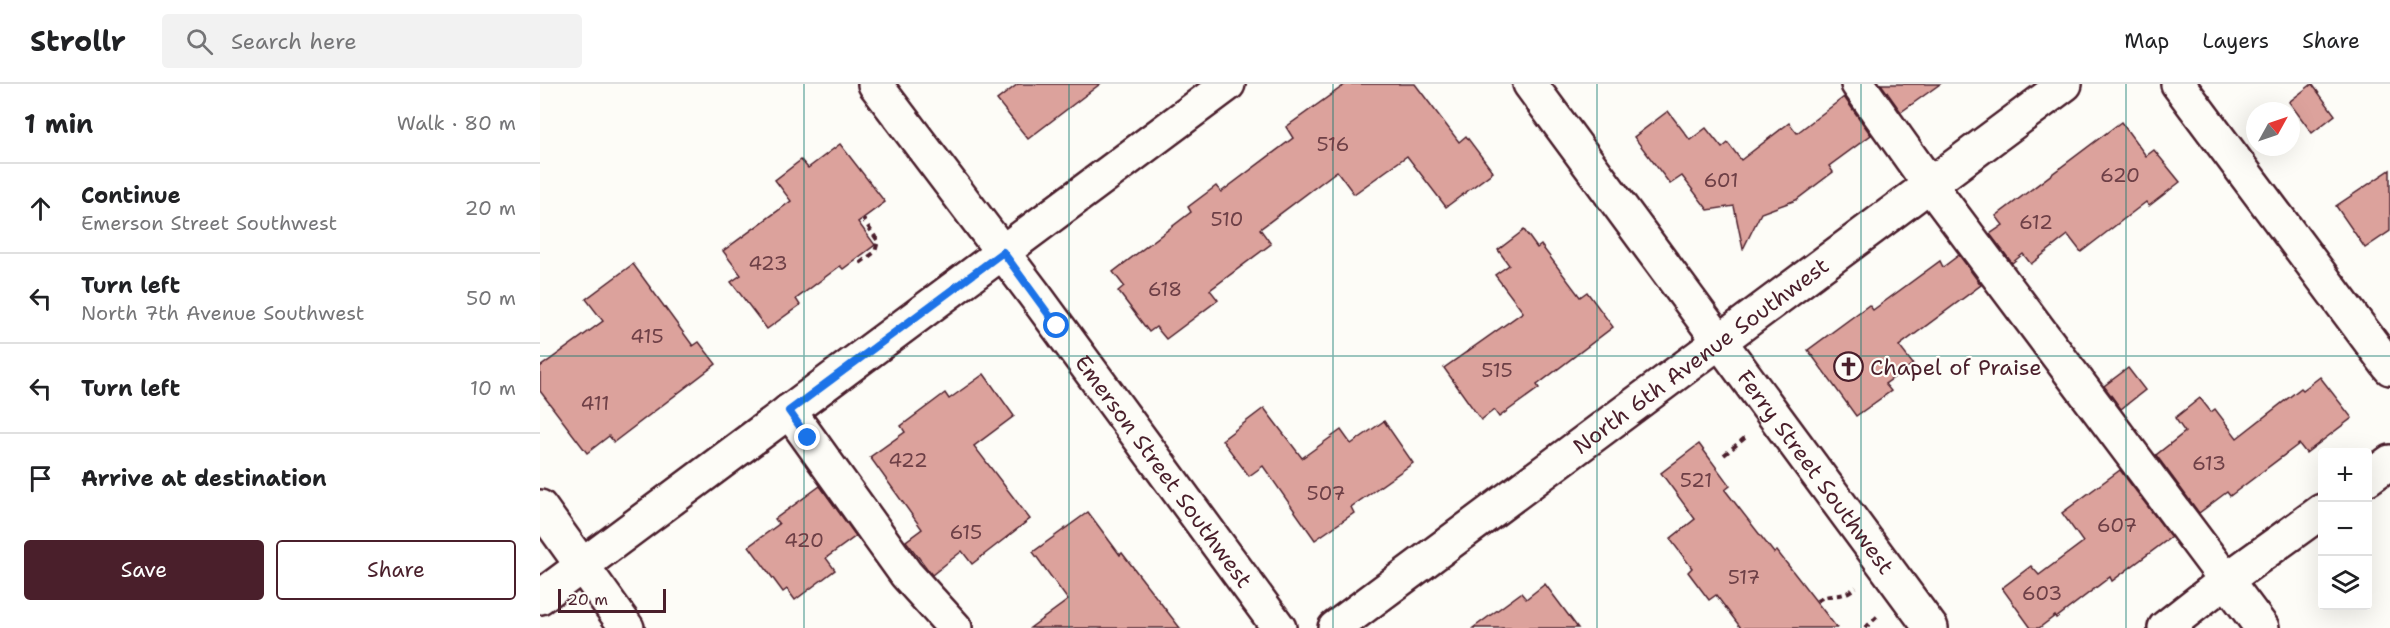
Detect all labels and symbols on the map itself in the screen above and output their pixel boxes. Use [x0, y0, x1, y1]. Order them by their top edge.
north arrow [2246, 102, 2300, 156]
house number: 516 [1316, 131, 1350, 157]
house number: 620 [2100, 162, 2140, 188]
house number: 601 [1703, 167, 1739, 193]
house number: 510 [1210, 206, 1244, 232]
house number: 612 [2019, 209, 2053, 235]
house number: 423 [748, 250, 788, 276]
street label: North 6th Avenue Southwest [1567, 251, 1834, 460]
house number: 618 [1148, 276, 1182, 302]
route start [1043, 312, 1069, 338]
house number: 415 [630, 323, 664, 349]
street label: Emerson Street Southwest [1069, 349, 1259, 593]
church icon: Chapel of Praise [1833, 351, 1865, 383]
place label: Chapel of Praise [1870, 353, 2042, 382]
house number: 515 [1481, 357, 1513, 383]
street label: Ferry Street Southwest [1731, 364, 1901, 580]
house number: 411 [580, 390, 610, 416]
route end [794, 424, 820, 450]
house number: 422 [888, 447, 928, 473]
house number: 613 [2192, 450, 2226, 476]
house number: 521 [1680, 467, 1712, 493]
house number: 507 [1307, 480, 1345, 506]
house number: 607 [2097, 512, 2137, 538]
house number: 615 [950, 519, 982, 545]
house number: 420 [784, 527, 824, 553]
house number: 517 [1728, 564, 1760, 590]
house number: 603 [2022, 580, 2062, 606]
scale bar [558, 586, 666, 614]

